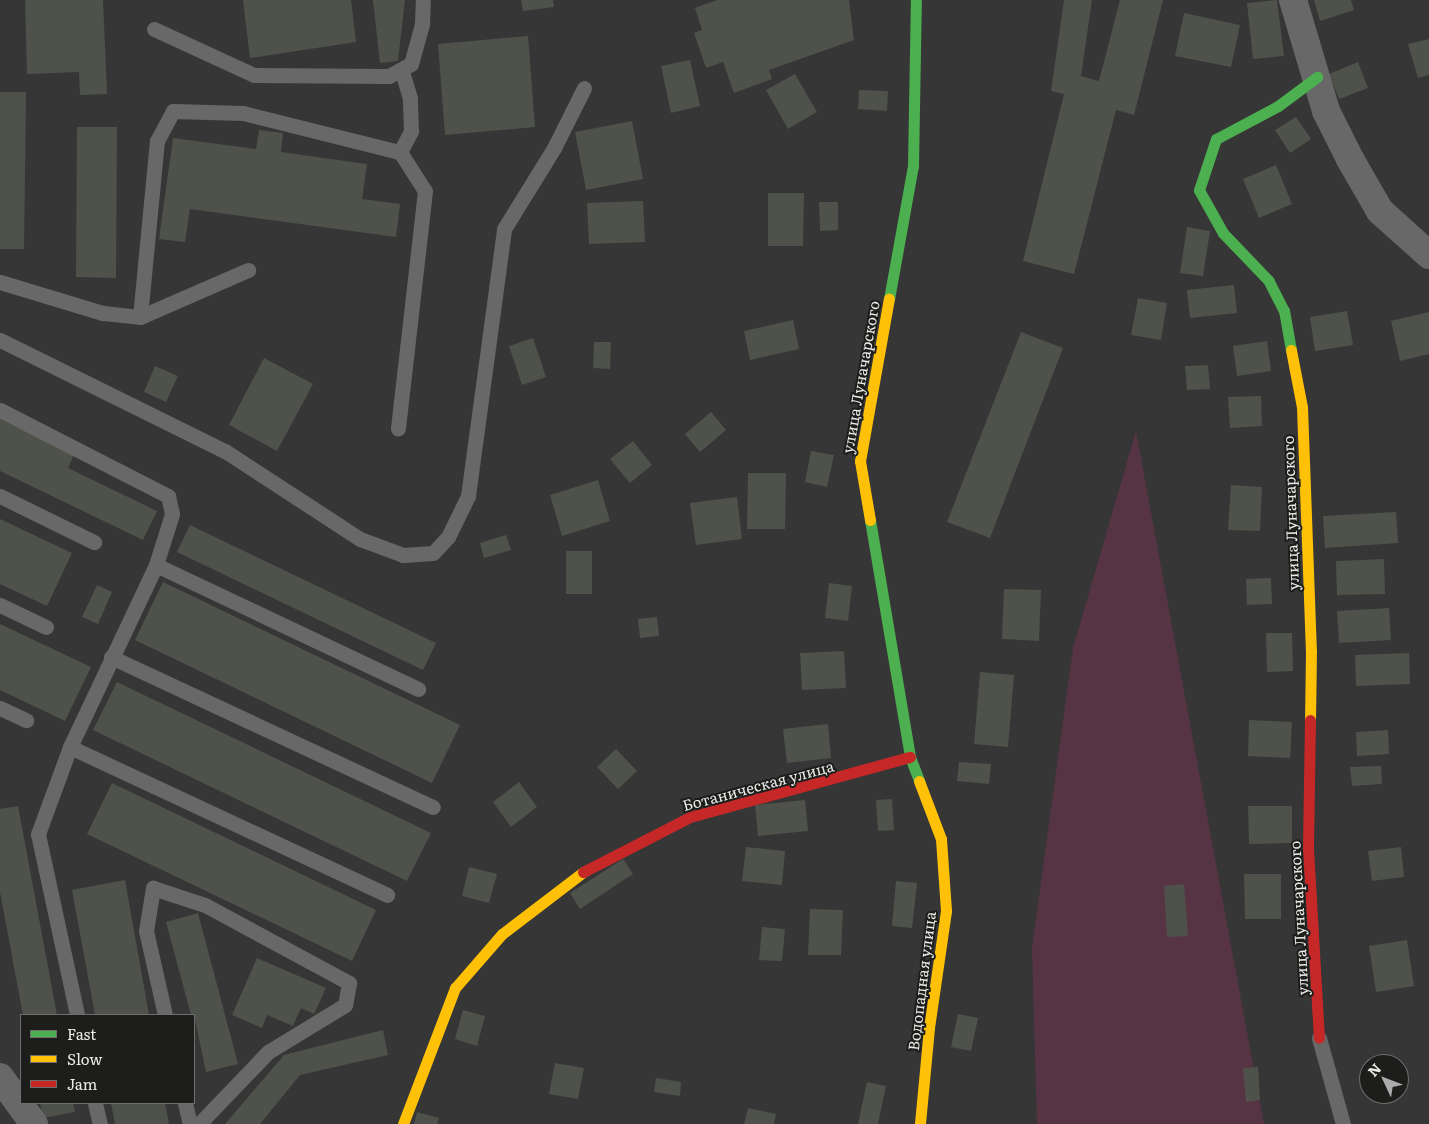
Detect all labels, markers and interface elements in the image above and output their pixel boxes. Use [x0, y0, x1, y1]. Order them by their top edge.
street label: улица Луначарского [838, 299, 882, 455]
street label: улица Луначарского [1278, 435, 1302, 591]
street label: Ботаническая улица [680, 756, 836, 814]
street label: улица Луначарского [1285, 840, 1311, 996]
street label: Водопадная улица [904, 910, 938, 1052]
legend [20, 1014, 195, 1104]
text: Fast [67, 1022, 96, 1045]
text: Slow [67, 1047, 102, 1070]
north arrow [1359, 1054, 1409, 1104]
text: N [1362, 1058, 1385, 1081]
text: Jam [67, 1072, 97, 1095]

